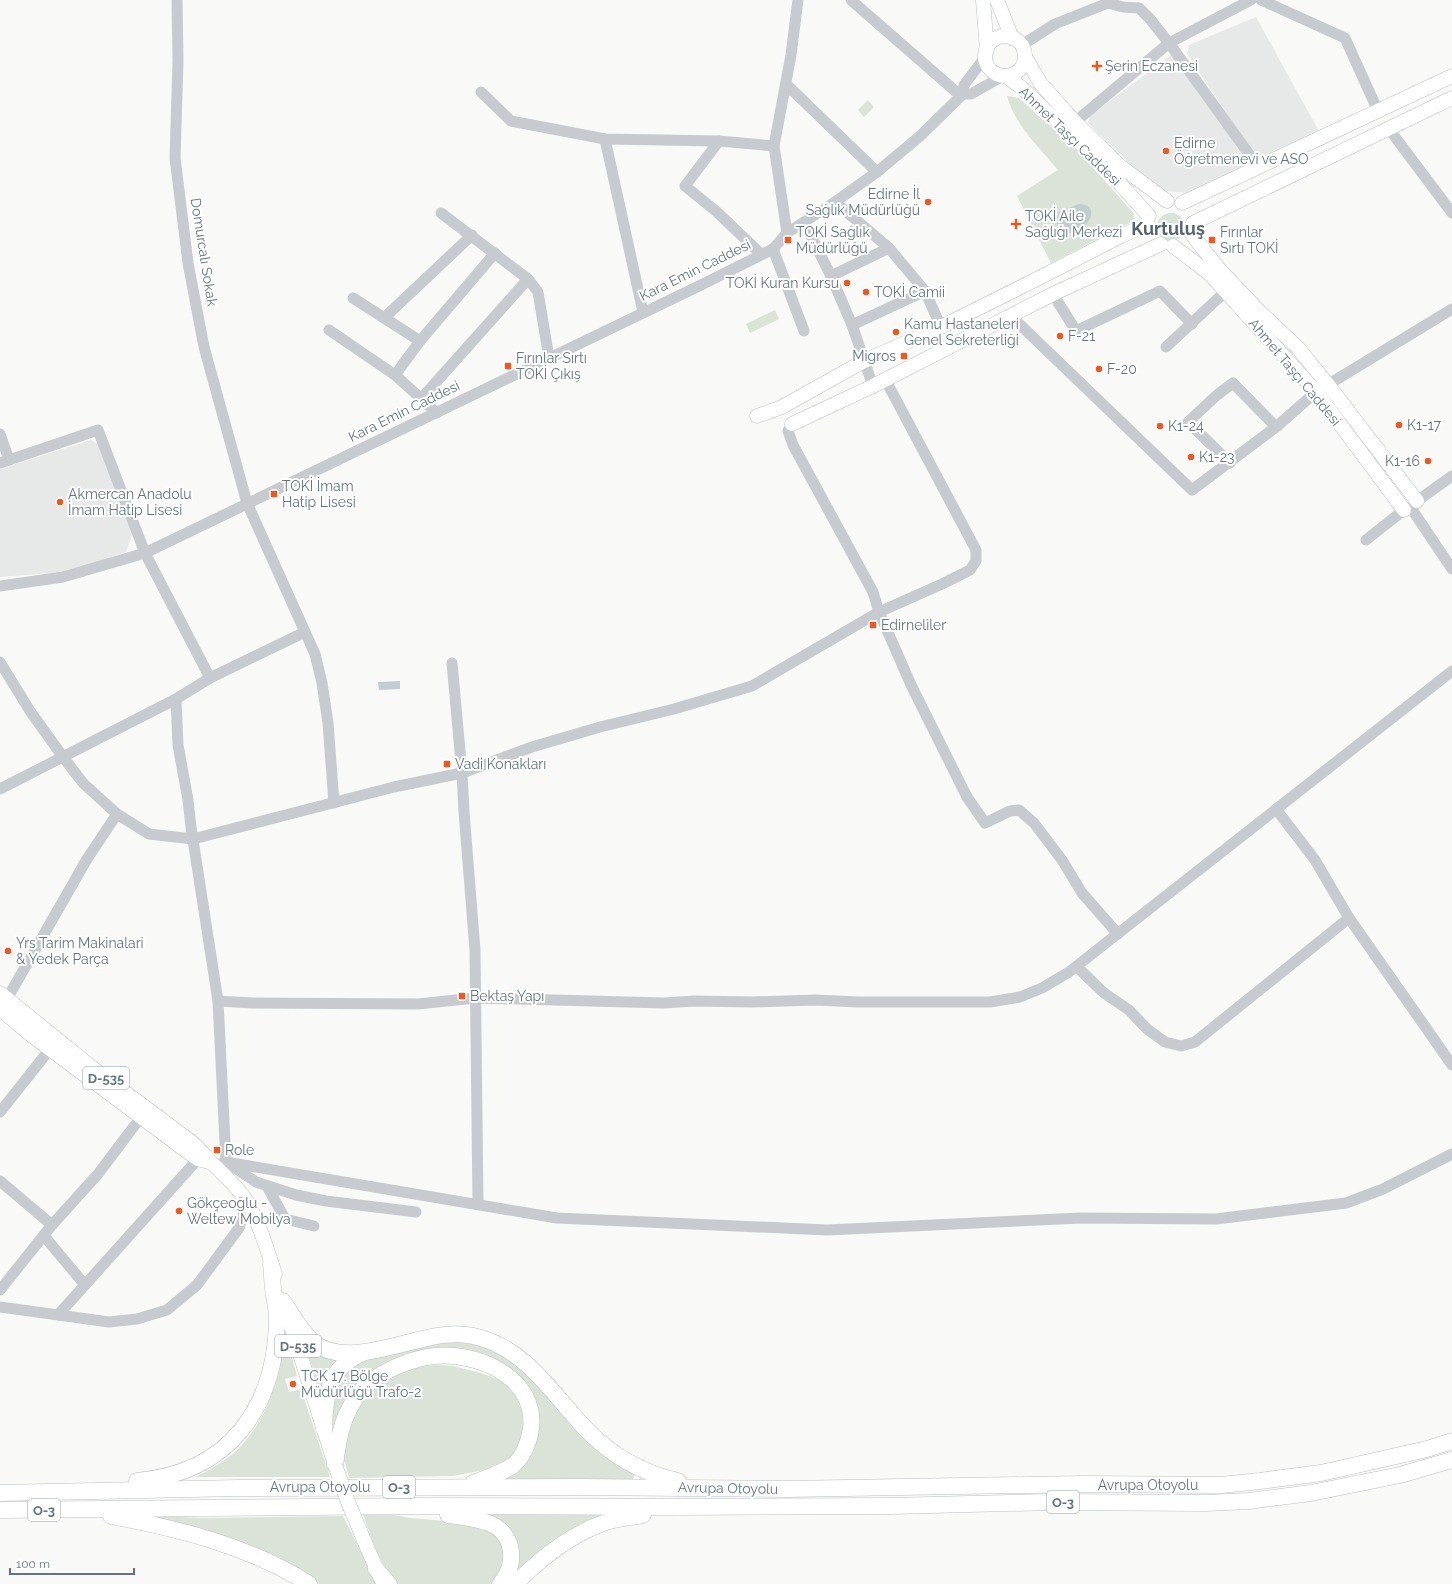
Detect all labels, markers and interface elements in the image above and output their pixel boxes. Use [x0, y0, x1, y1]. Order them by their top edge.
place label: Şerin Eczanesi [1105, 58, 1198, 74]
marker: Şerin Eczanesi [1092, 61, 1102, 71]
street label: Ahmet Taşçı Caddesi [1016, 83, 1124, 189]
place label: Edirne Öğretmenevi ve ASO [1174, 135, 1309, 167]
marker: Edirne Öğretmenevi ve ASO [1161, 146, 1171, 156]
place label: Edirne İl Sağlık Müdürlüğü [806, 184, 920, 218]
street label: Domurcalı Sokak [188, 197, 221, 308]
marker: Edirne İl Sağlık Müdürlüğü [923, 197, 933, 207]
place label: TOKİ Aile Sağlığı Merkezi [1025, 206, 1122, 240]
marker: TOKİ Aile Sağlığı Merkezi [1010, 218, 1022, 230]
district label: Kurtuluş [1131, 218, 1205, 239]
place label: TOKİ Sağlık Müdürlüğü [796, 222, 870, 256]
place label: Fırınlar Sırtı TOKİ [1220, 224, 1279, 256]
marker: TOKİ Sağlık Müdürlüğü [783, 235, 793, 245]
marker: Fırınlar Sırtı TOKİ [1207, 235, 1217, 245]
street label: Kara Emin Caddesi [637, 236, 753, 304]
place label: TOKİ Kuran Kursu [726, 273, 839, 291]
marker: TOKİ Kuran Kursu [842, 278, 852, 288]
place label: TOKİ Camii [874, 282, 945, 300]
marker: TOKİ Camii [861, 287, 871, 297]
street label: Ahmet Taşçı Caddesi [1245, 315, 1345, 429]
place label: Kamu Hastaneleri Genel Sekreterliği [904, 316, 1019, 348]
marker: Kamu Hastaneleri Genel Sekreterliği [891, 327, 901, 337]
place label: F-21 [1068, 328, 1095, 344]
marker: F-21 [1055, 331, 1065, 341]
place label: Migros [852, 348, 896, 364]
place label: Fırınlar Sırtı TOKİ Çıkış [516, 350, 587, 382]
marker: Migros [899, 351, 909, 361]
marker: Fırınlar Sırtı TOKİ Çıkış [503, 361, 513, 371]
place label: F-20 [1107, 361, 1137, 377]
marker: F-20 [1094, 364, 1104, 374]
street label: Kara Emin Caddesi [346, 377, 462, 445]
place label: K1-17 [1407, 417, 1442, 433]
place label: K1-24 [1168, 418, 1204, 434]
marker: K1-17 [1394, 420, 1404, 430]
marker: K1-24 [1155, 421, 1165, 431]
place label: K1-23 [1199, 449, 1234, 465]
marker: K1-23 [1186, 452, 1196, 462]
place label: K1-16 [1385, 453, 1420, 469]
marker: K1-16 [1423, 456, 1433, 466]
place label: TOKİ İmam Hatip Lisesi [282, 476, 356, 510]
place label: Akmercan Anadolu İmam Hatip Lisesi [68, 486, 192, 518]
marker: TOKİ İmam Hatip Lisesi [269, 489, 279, 499]
marker: Akmercan Anadolu İmam Hatip Lisesi [55, 497, 65, 507]
place label: Edirneliler [881, 617, 946, 633]
marker: Edirneliler [868, 620, 878, 630]
place label: Vadi Konakları [455, 756, 546, 772]
marker: Vadi Konakları [442, 759, 452, 769]
place label: Yrs Tarim Makinalari & Yedek Parça [16, 935, 144, 967]
marker: Yrs Tarim Makinalari & Yedek Parça [3, 946, 13, 956]
place label: Bektaş Yapı [470, 988, 544, 1004]
marker: Bektaş Yapı [457, 991, 467, 1001]
road number: D-535 [83, 1067, 129, 1089]
place label: Role [225, 1142, 254, 1158]
marker: Role [212, 1145, 222, 1155]
place label: Gökçeoğlu - Weltew Mobilya [187, 1195, 291, 1227]
marker: Gökçeoğlu - Weltew Mobilya [174, 1206, 184, 1216]
road number: D-535 [275, 1335, 321, 1357]
place label: TCK 17. Bölge Müdürlüğü Trafo-2 [301, 1368, 421, 1400]
marker: TCK 17. Bölge Müdürlüğü Trafo-2 [288, 1379, 298, 1389]
road number: O-3 [383, 1476, 415, 1498]
street label: Avrupa Otoyolu [1098, 1477, 1198, 1493]
street label: Avrupa Otoyolu [270, 1479, 370, 1495]
street label: Avrupa Otoyolu [678, 1479, 778, 1497]
road number: O-3 [1047, 1491, 1079, 1513]
road number: O-3 [28, 1499, 60, 1521]
scale bar [10, 1550, 134, 1576]
text: 100 m [16, 1557, 50, 1571]

